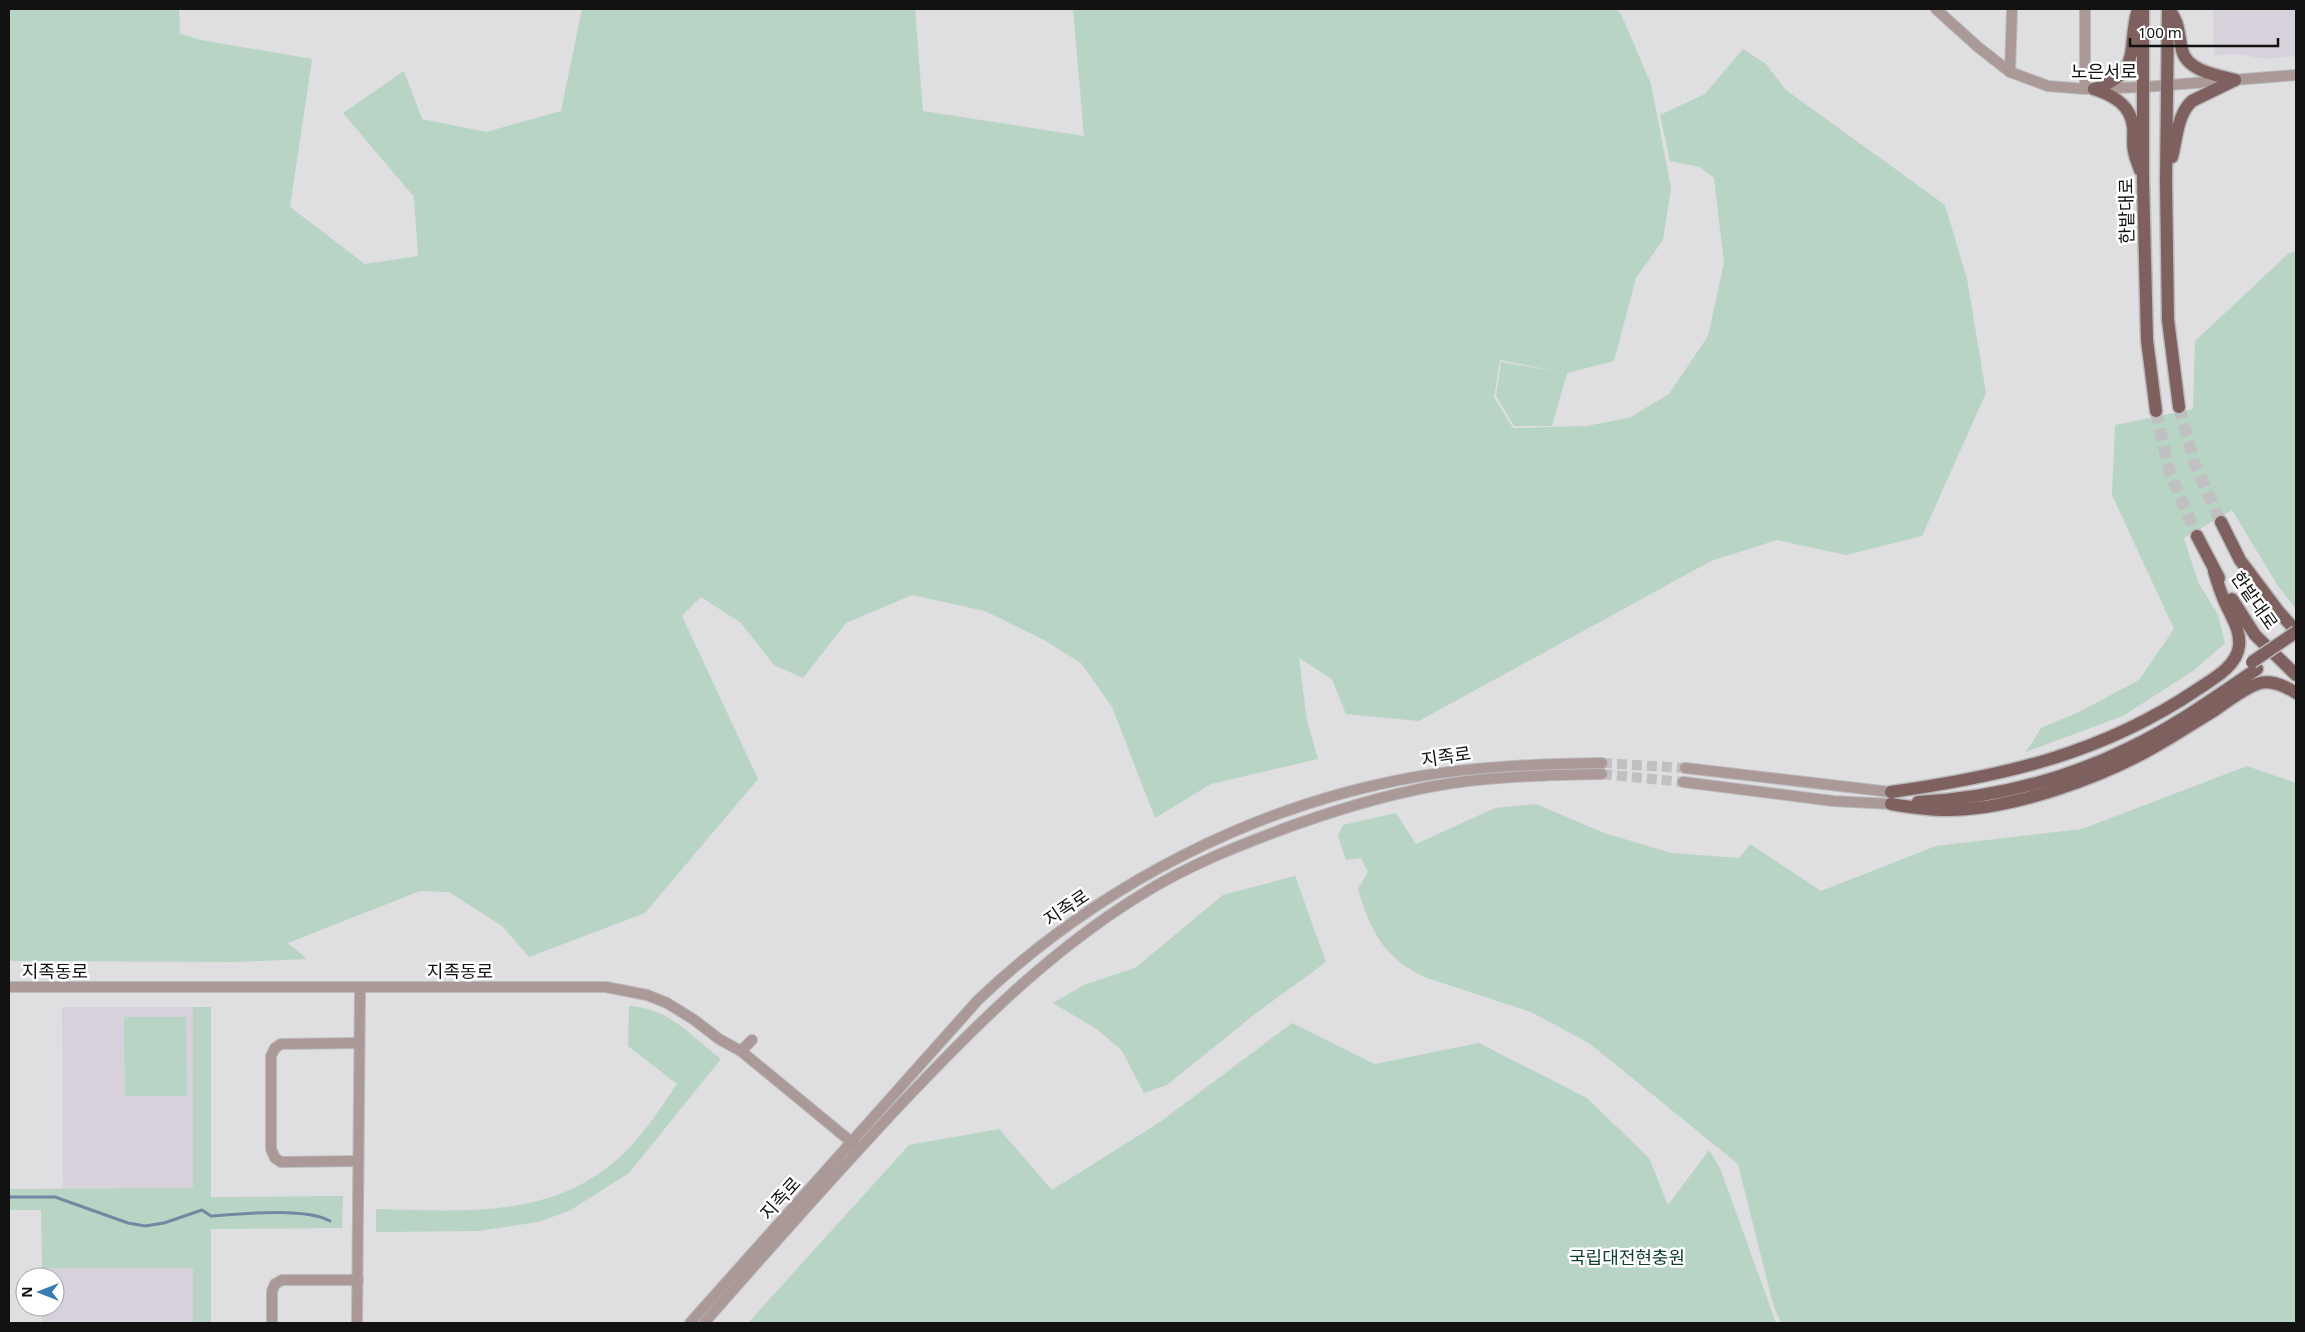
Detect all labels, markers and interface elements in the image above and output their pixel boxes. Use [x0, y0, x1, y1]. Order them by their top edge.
scale bar [2130, 15, 2278, 47]
text: 100 m [2138, 22, 2182, 42]
street label: 노은서로 [2071, 59, 2137, 83]
street label: 한밭대로 [2113, 178, 2139, 244]
street label: 한밭대로 [2226, 566, 2284, 634]
street label: 지족로 [1420, 741, 1472, 771]
street label: 지족로 [1039, 883, 1093, 931]
street label: 지족동로 [22, 959, 88, 983]
street label: 지족동로 [427, 959, 493, 983]
street label: 지족로 [754, 1172, 806, 1224]
park label: 국립대전현충원 [1569, 1245, 1685, 1269]
north arrow [15, 1267, 65, 1317]
text: N [17, 1286, 36, 1298]

